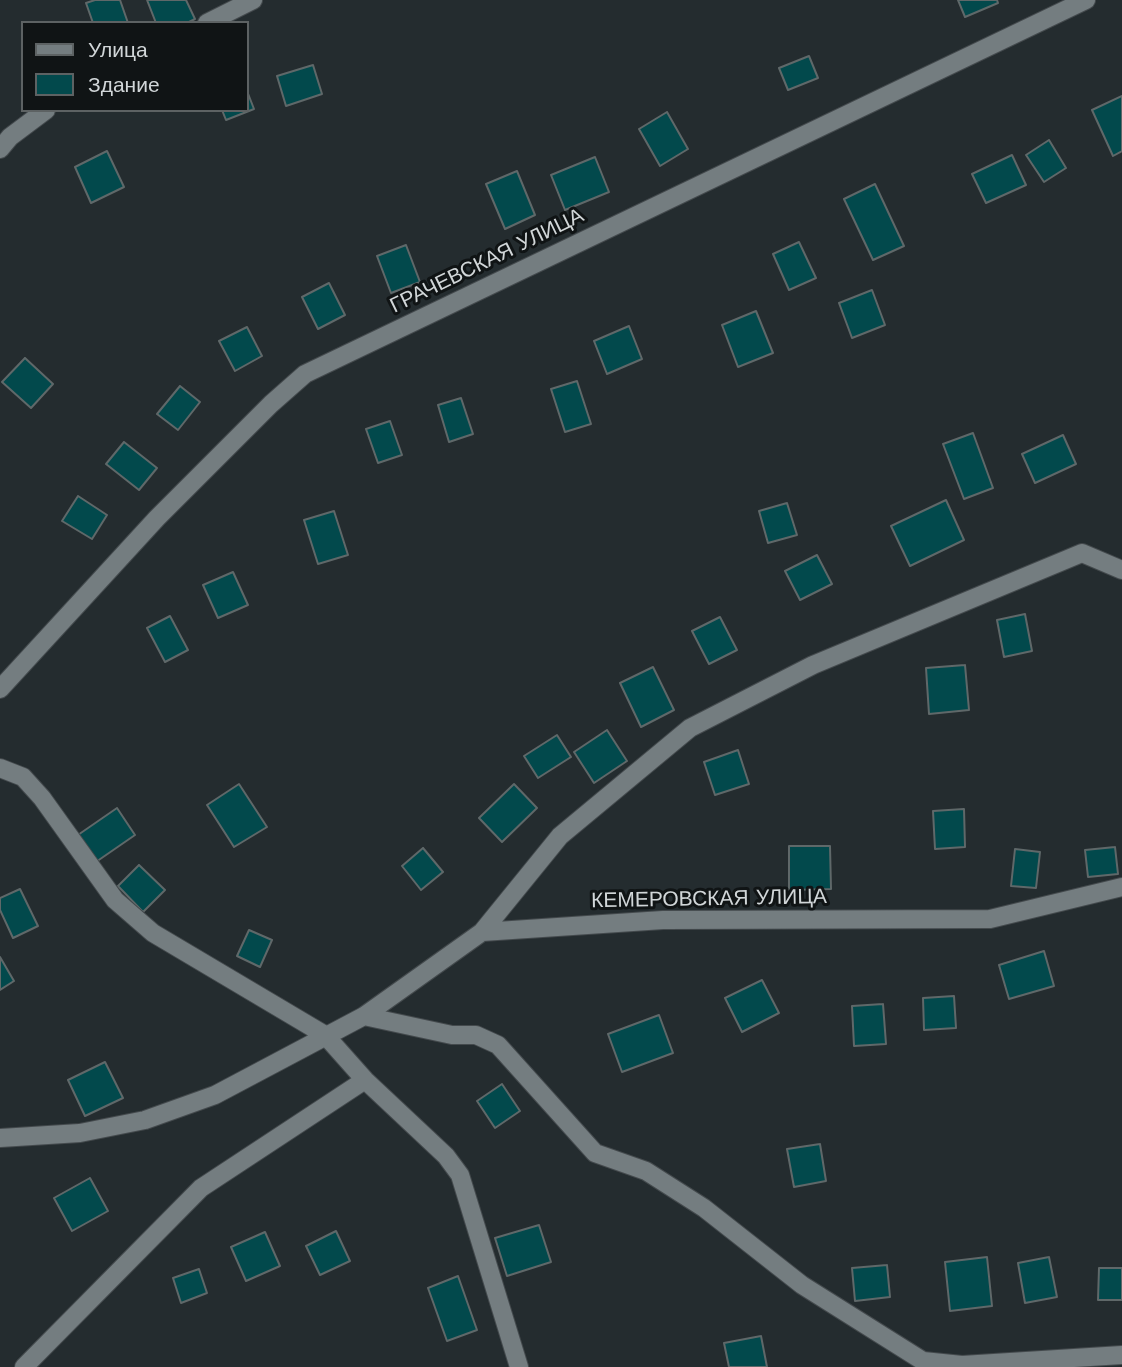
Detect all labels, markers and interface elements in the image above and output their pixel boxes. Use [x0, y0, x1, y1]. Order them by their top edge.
legend [21, 21, 248, 112]
text: Улица [88, 37, 148, 62]
text: Здание [88, 72, 160, 97]
street label: ГРАЧЕВСКАЯ УЛИЦА [386, 203, 588, 319]
street label: КЕМЕРОВСКАЯ УЛИЦА [591, 884, 827, 914]

